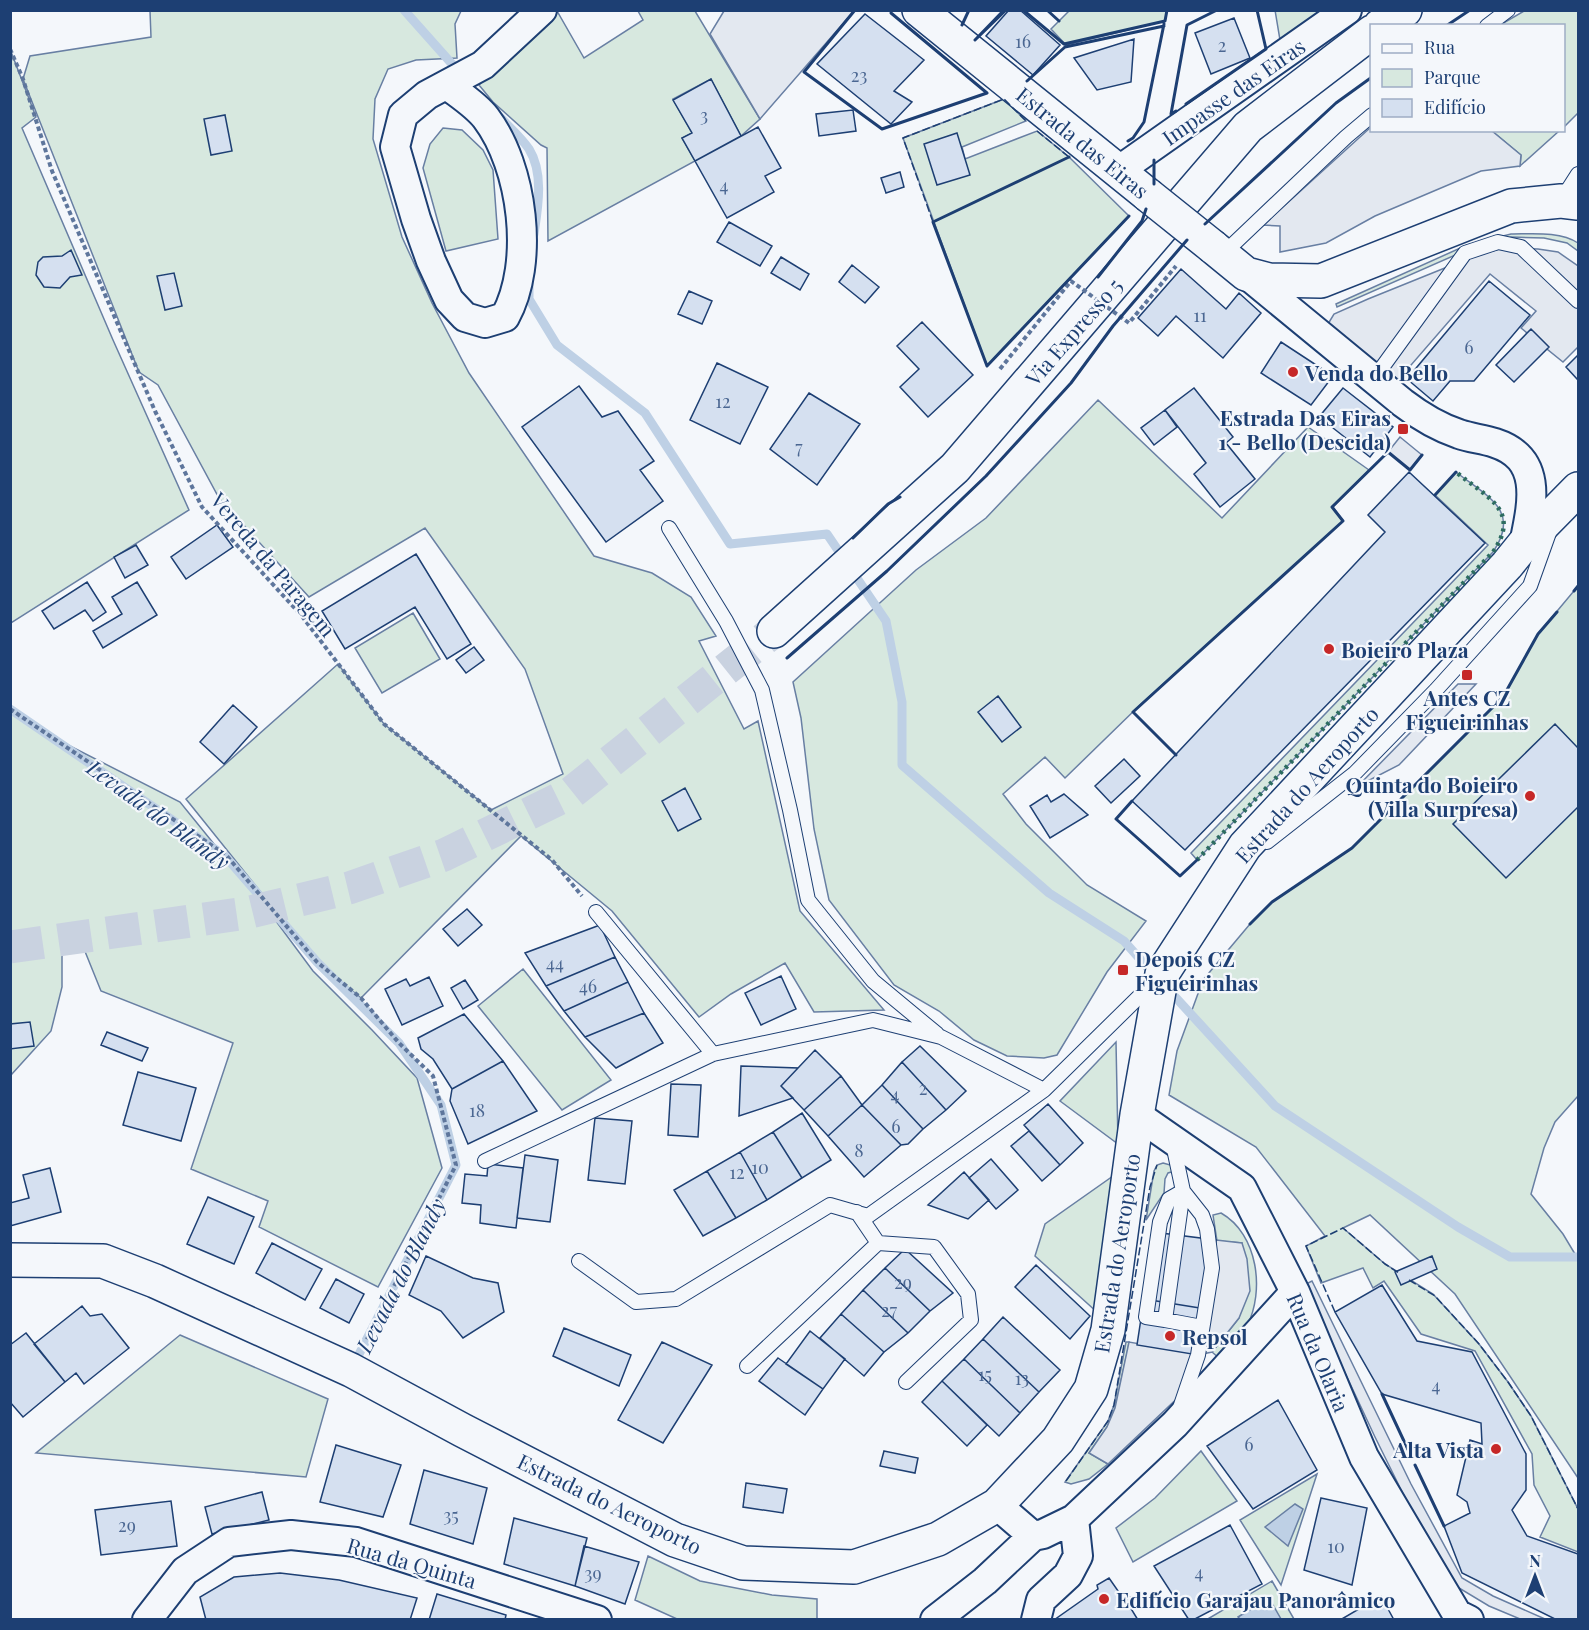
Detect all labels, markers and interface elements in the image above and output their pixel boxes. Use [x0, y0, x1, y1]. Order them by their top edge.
legend [1370, 24, 1565, 132]
house number: 16 [1015, 29, 1031, 53]
street label: Impasse das Eiras [1156, 31, 1310, 151]
house number: 2 [1218, 33, 1226, 57]
text: Rua [1424, 35, 1455, 59]
house number: 23 [851, 63, 867, 87]
text: Parque [1424, 65, 1481, 89]
street label: Estrada das Eiras [1011, 80, 1155, 204]
text: Edifício [1424, 95, 1486, 119]
house number: 3 [700, 103, 708, 127]
house number: 4 [720, 173, 729, 197]
street label: Via Expresso 5 [1018, 271, 1127, 391]
house number: 11 [1193, 303, 1207, 327]
house number: 6 [1464, 335, 1474, 359]
place label: Venda do Bello [1304, 358, 1448, 386]
marker: Venda do Bello [1286, 365, 1300, 379]
house number: 12 [715, 389, 731, 413]
place label: Estrada Das Eiras 1 - Bello (Descida) [1218, 403, 1391, 455]
marker: Estrada Das Eiras 1 - Bello (Descida) [1396, 422, 1410, 436]
house number: 7 [795, 435, 803, 459]
street label: Vereda da Paragem [205, 485, 343, 642]
place label: Boieiro Plaza [1341, 635, 1469, 663]
marker: Boieiro Plaza [1322, 642, 1336, 656]
marker: Antes CZ Figueirinhas [1460, 668, 1474, 682]
place label: Antes CZ Figueirinhas [1405, 683, 1529, 735]
street label: Estrada do Aeroporto [1228, 700, 1384, 868]
water label: Levada do Blandy [81, 751, 237, 876]
place label: Quinta do Boieiro (Villa Surpresa) [1346, 770, 1518, 822]
marker: Quinta do Boieiro (Villa Surpresa) [1523, 789, 1537, 803]
place label: Depois CZ Figueirinhas [1135, 944, 1258, 996]
house number: 44 [546, 951, 564, 975]
marker: Depois CZ Figueirinhas [1116, 963, 1130, 977]
house number: 46 [579, 974, 597, 998]
house number: 2 [919, 1076, 927, 1100]
house number: 4 [891, 1082, 900, 1106]
house number: 18 [469, 1098, 485, 1122]
house number: 6 [891, 1114, 901, 1138]
house number: 8 [854, 1138, 864, 1162]
street label: Estrada do Aeroporto [1086, 1151, 1146, 1355]
house number: 10 [751, 1155, 769, 1179]
house number: 12 [729, 1160, 745, 1184]
water label: Levada do Blandy [348, 1192, 452, 1358]
house number: 29 [894, 1270, 912, 1294]
street label: Rua da Olaria [1281, 1288, 1357, 1416]
house number: 27 [881, 1298, 898, 1322]
place label: Repsol [1182, 1322, 1248, 1350]
marker: Repsol [1163, 1329, 1177, 1343]
house number: 15 [978, 1362, 992, 1386]
house number: 13 [1015, 1366, 1029, 1390]
house number: 4 [1432, 1373, 1441, 1397]
house number: 6 [1244, 1432, 1254, 1456]
place label: Alta Vista [1392, 1435, 1484, 1463]
marker: Alta Vista [1489, 1442, 1503, 1456]
street label: Estrada do Aeroporto [513, 1446, 707, 1560]
house number: 35 [443, 1503, 459, 1527]
house number: 29 [118, 1513, 136, 1537]
street label: Rua da Quinta [344, 1530, 480, 1594]
house number: 10 [1327, 1534, 1345, 1558]
north arrow [1505, 1546, 1565, 1606]
text: N [1529, 1550, 1541, 1571]
house number: 4 [1195, 1560, 1204, 1584]
house number: 39 [584, 1561, 602, 1585]
place label: Edifício Garajau Panorâmico [1116, 1585, 1395, 1613]
marker: Edifício Garajau Panorâmico [1097, 1592, 1111, 1606]

